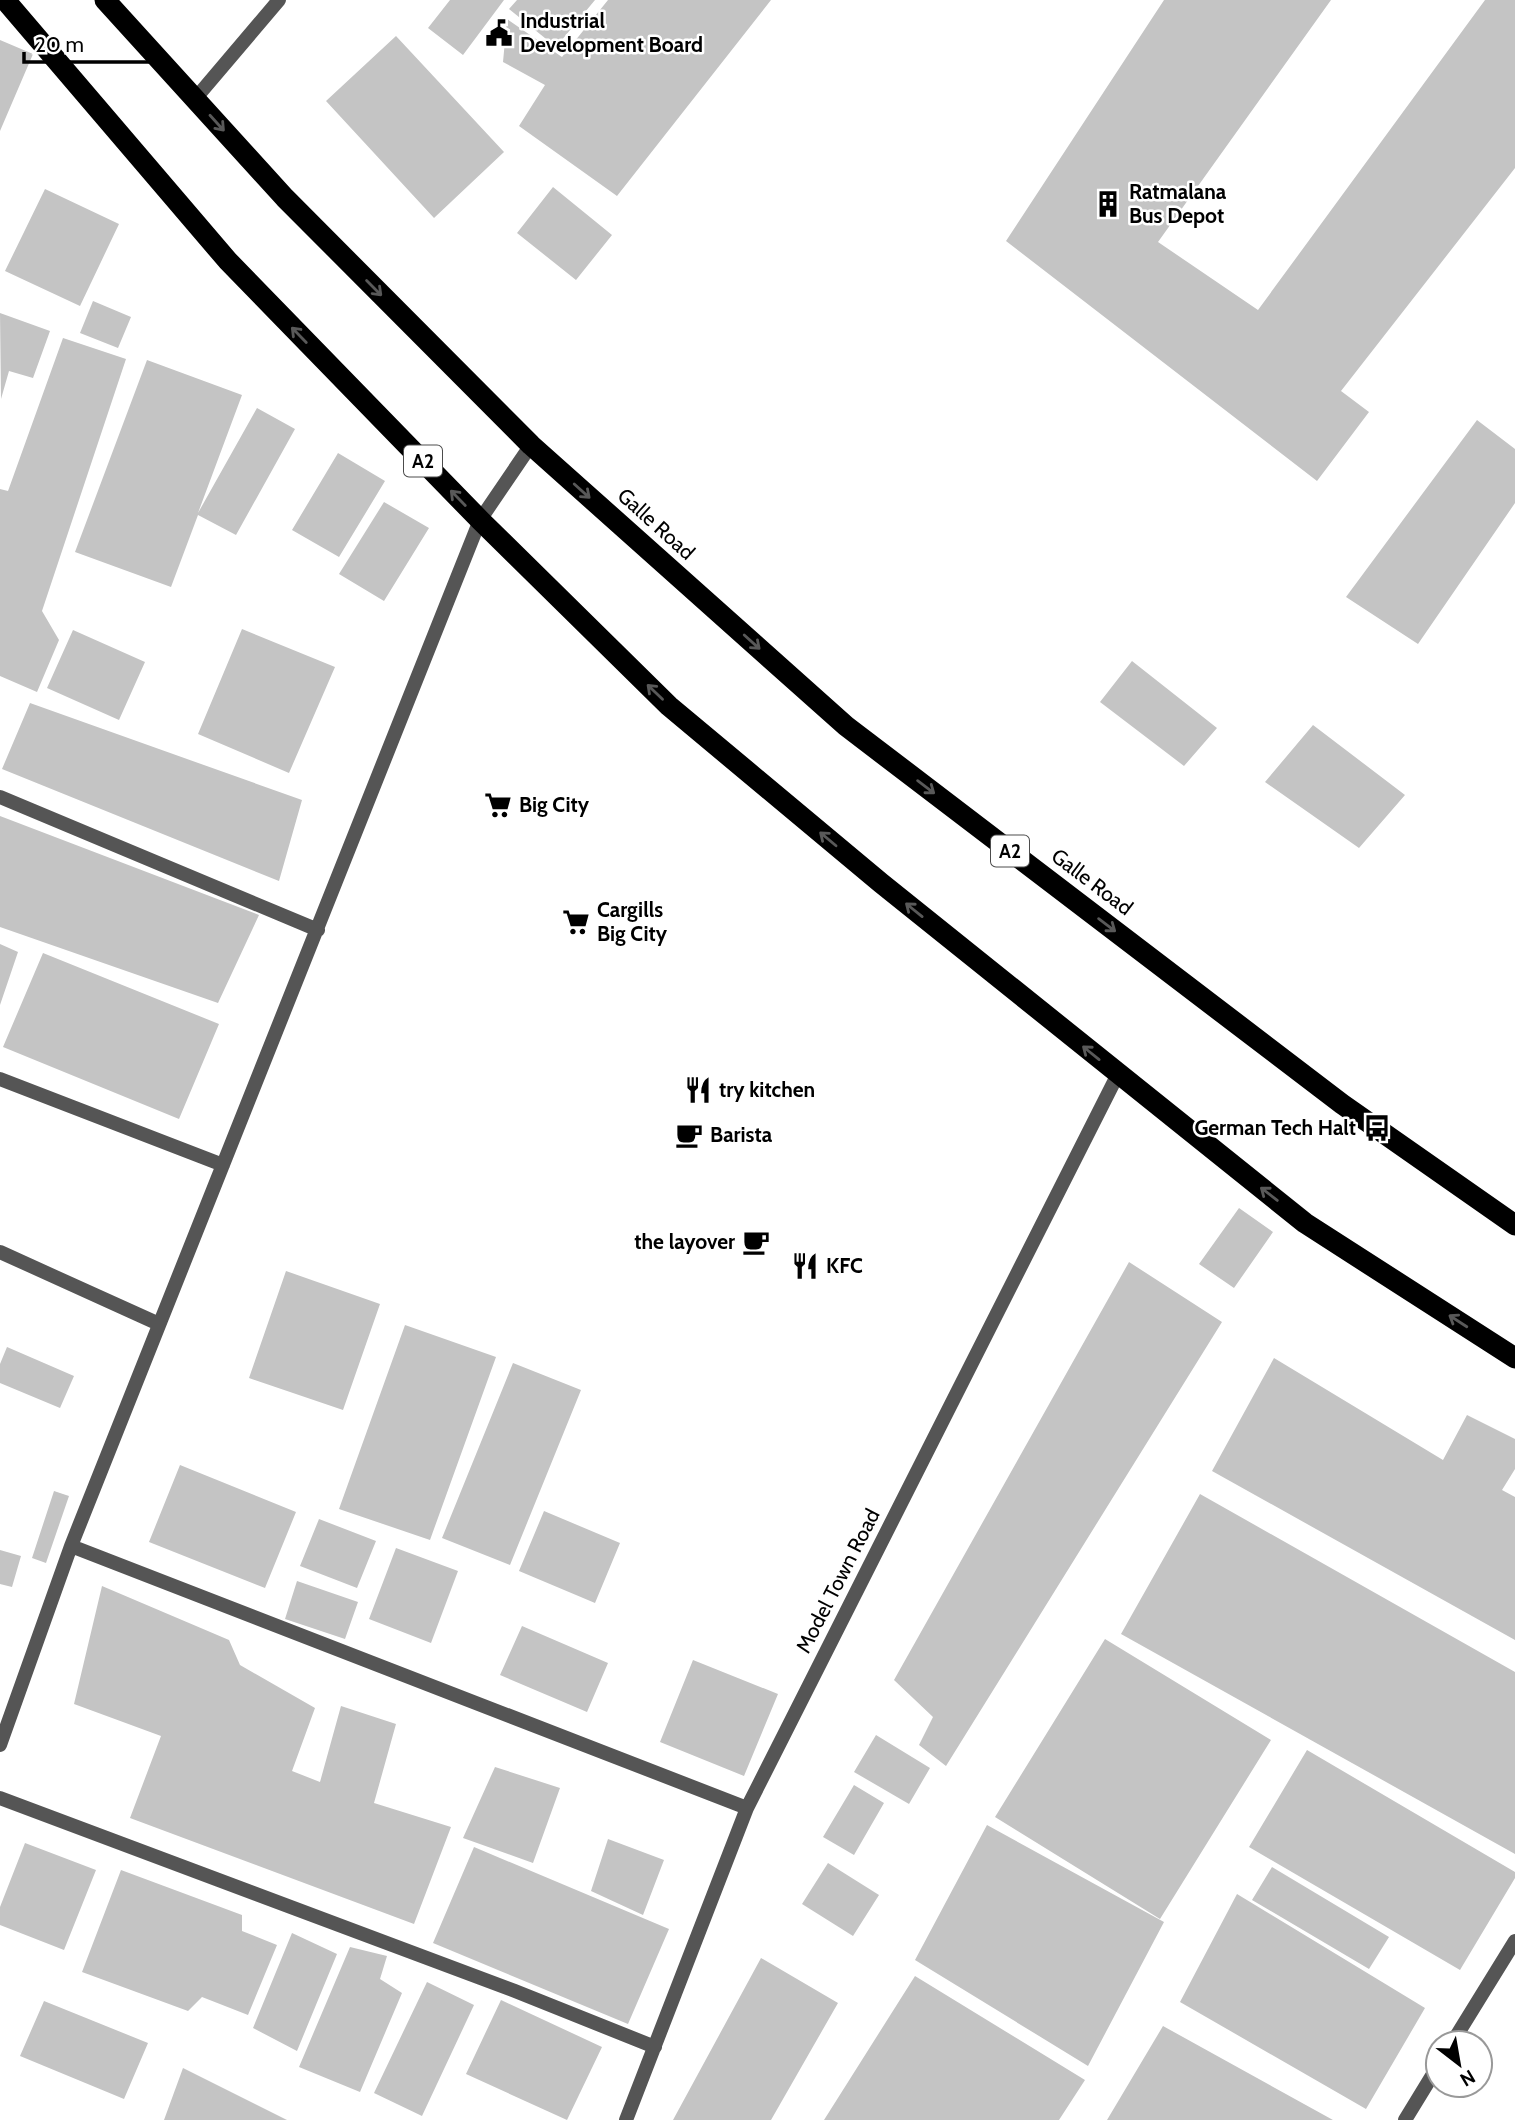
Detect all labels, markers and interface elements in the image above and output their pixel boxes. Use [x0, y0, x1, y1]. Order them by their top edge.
place label: Industrial Development Board [520, 8, 703, 57]
public building icon: Industrial Development Board [484, 18, 514, 48]
scale bar [24, 21, 161, 65]
text: 20 m [35, 32, 84, 57]
one-way arrow [209, 114, 225, 132]
place label: Ratmalana Bus Depot [1129, 179, 1227, 228]
building icon: Ratmalana Bus Depot [1093, 189, 1123, 219]
one-way arrow [365, 279, 382, 296]
one-way arrow [291, 326, 308, 343]
road number: A2 [404, 446, 442, 476]
one-way arrow [573, 482, 590, 499]
street label: Galle Road [613, 483, 700, 565]
one-way arrow [449, 489, 466, 506]
one-way arrow [742, 634, 760, 650]
one-way arrow [646, 683, 663, 700]
one-way arrow [917, 780, 935, 795]
supermarket icon: Big City [483, 790, 513, 820]
place label: Big City [519, 792, 590, 817]
one-way arrow [819, 831, 837, 847]
road number: A2 [991, 836, 1029, 866]
street label: Galle Road [1047, 843, 1138, 920]
place label: Cargills Big City [597, 897, 668, 946]
one-way arrow [905, 902, 924, 917]
supermarket icon: Cargills Big City [561, 907, 591, 937]
one-way arrow [1098, 918, 1116, 933]
one-way arrow [1082, 1045, 1101, 1060]
restaurant icon: try kitchen [683, 1075, 713, 1105]
place label: try kitchen [719, 1077, 815, 1102]
bus stop icon: German Tech Halt [1362, 1113, 1392, 1143]
place label: German Tech Halt [1194, 1115, 1356, 1140]
cafe icon: Barista [674, 1120, 704, 1150]
place label: Barista [710, 1122, 773, 1147]
one-way arrow [1261, 1186, 1279, 1202]
cafe icon: the layover [741, 1227, 771, 1257]
place label: the layover [634, 1229, 735, 1254]
restaurant icon: KFC [790, 1251, 820, 1281]
place label: KFC [826, 1253, 863, 1278]
one-way arrow [1449, 1314, 1468, 1328]
street label: Model Town Road [790, 1504, 885, 1657]
north arrow [1424, 2029, 1494, 2099]
text: N [1456, 2065, 1479, 2091]

